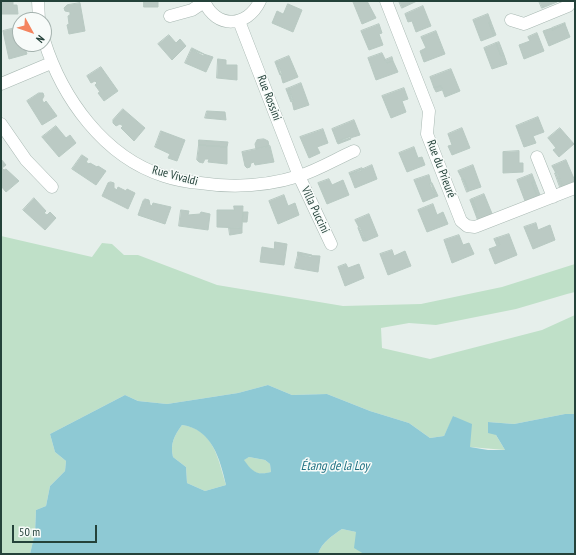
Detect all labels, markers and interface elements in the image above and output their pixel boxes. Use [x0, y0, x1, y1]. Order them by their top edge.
north arrow [12, 12, 52, 52]
text: N [33, 32, 48, 46]
street label: Rue Rossini [254, 73, 284, 123]
street label: Rue du Prieuré [423, 138, 459, 200]
street label: Rue Vivaldi [151, 163, 199, 189]
street label: Villa Puccini [298, 184, 332, 236]
water label: Étang de la Loy [301, 458, 369, 474]
scale bar [14, 517, 99, 543]
text: 50 m [19, 524, 40, 539]

